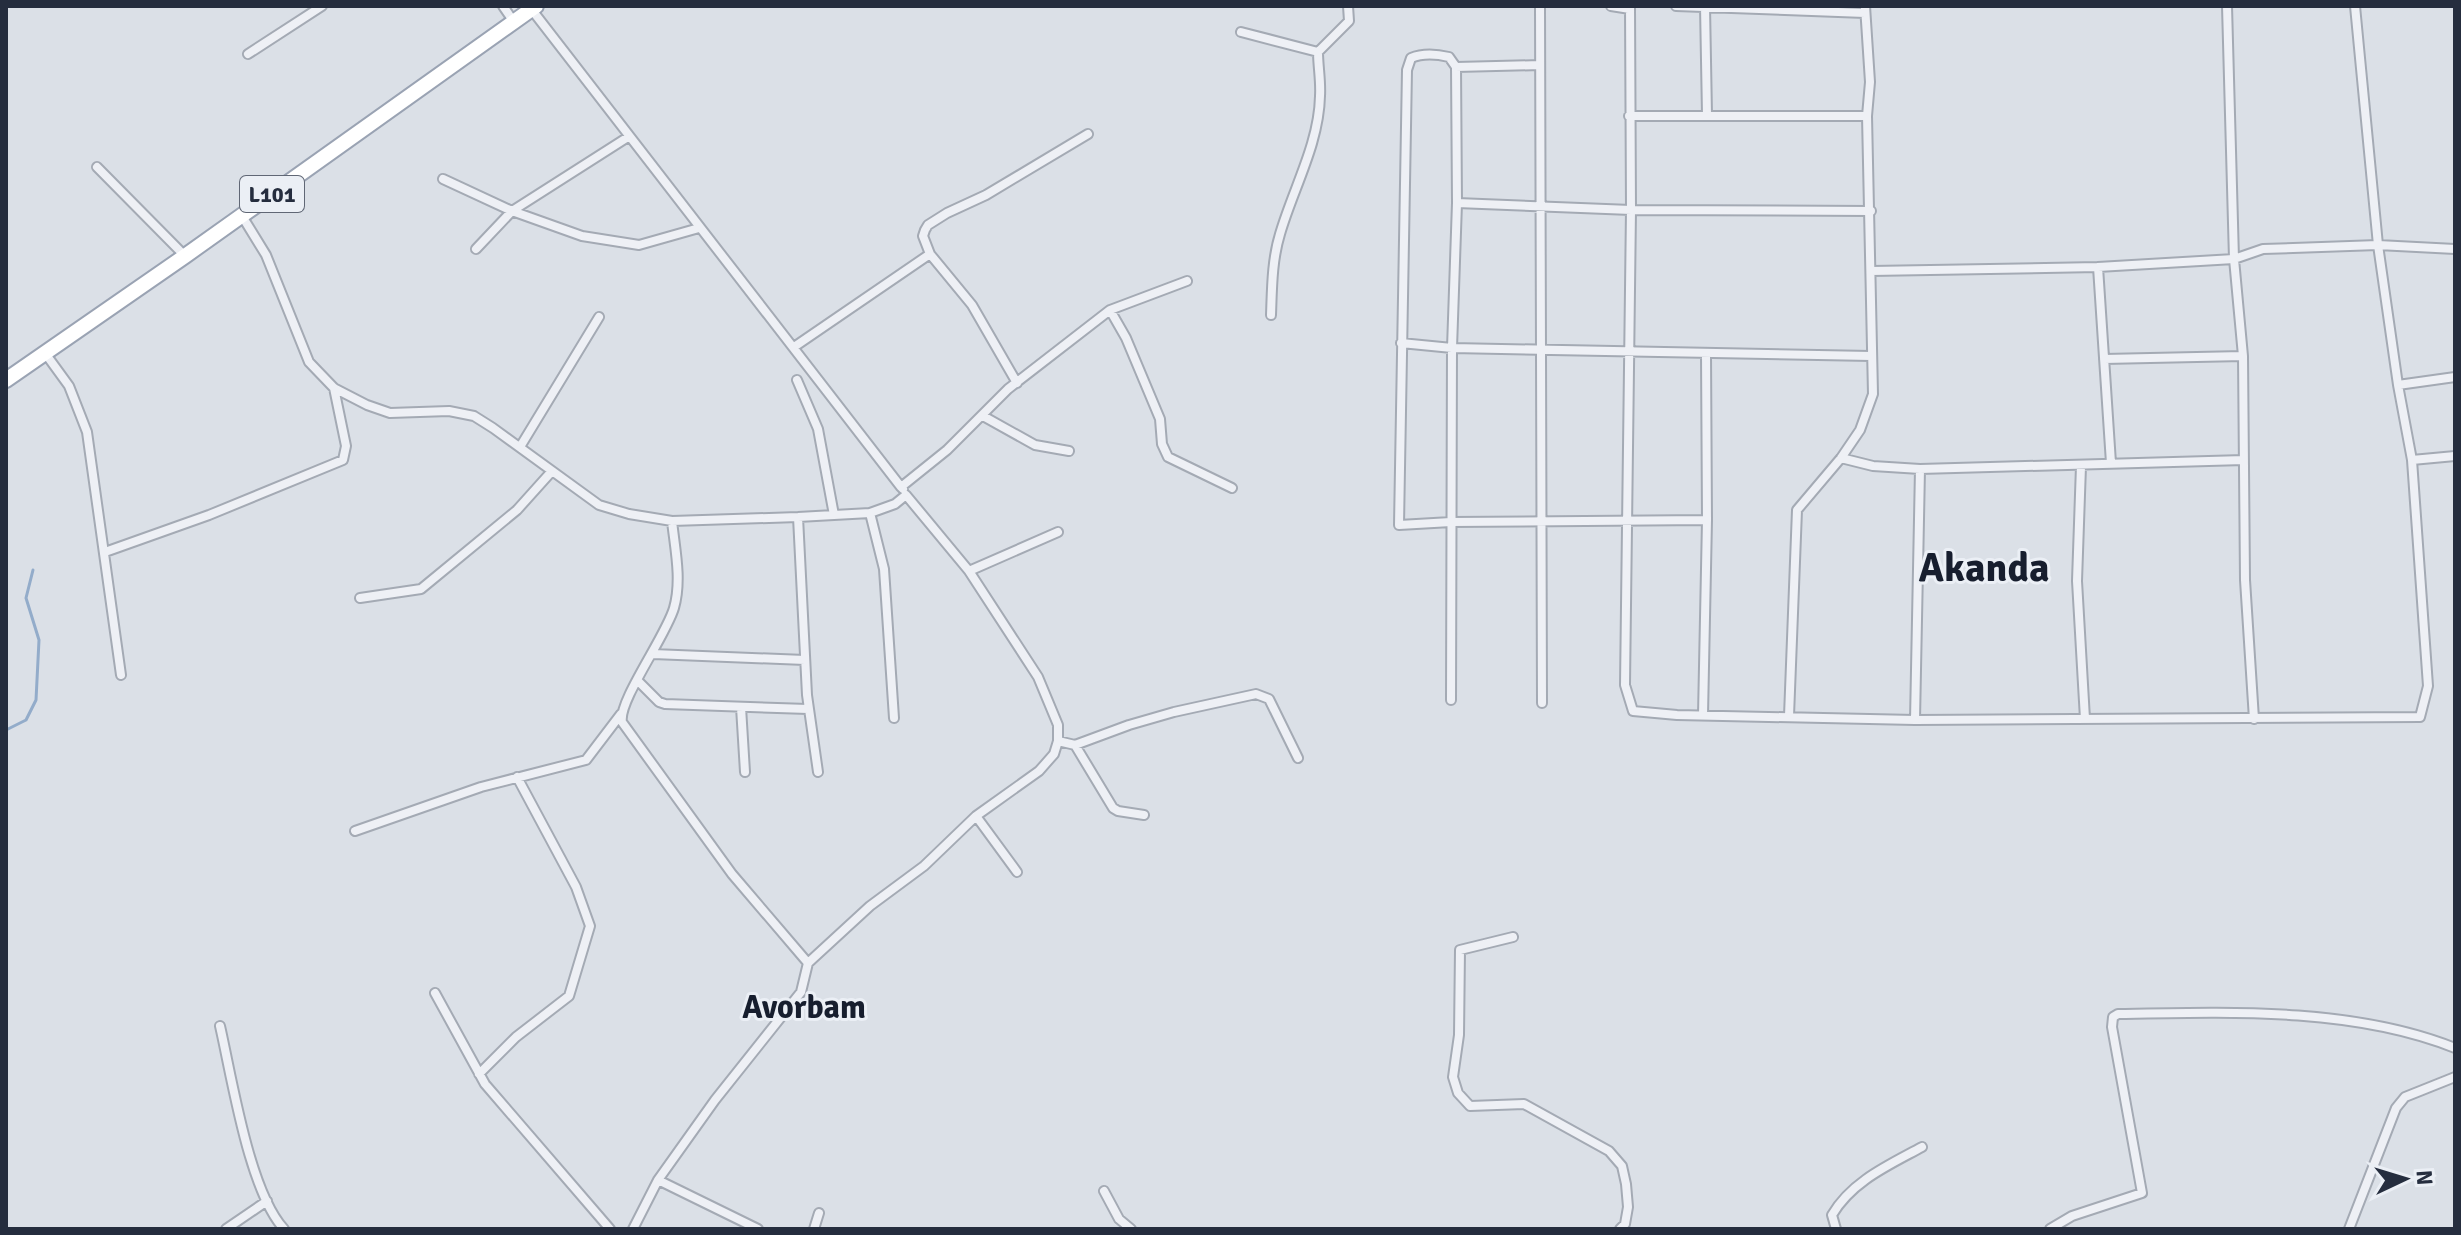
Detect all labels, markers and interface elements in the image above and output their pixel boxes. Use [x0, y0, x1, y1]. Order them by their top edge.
road number: L101 [240, 176, 304, 212]
district label: Akanda [1919, 543, 2049, 593]
district label: Avorbam [742, 988, 866, 1027]
north arrow [2365, 1139, 2445, 1219]
text: N [2410, 1169, 2438, 1186]

